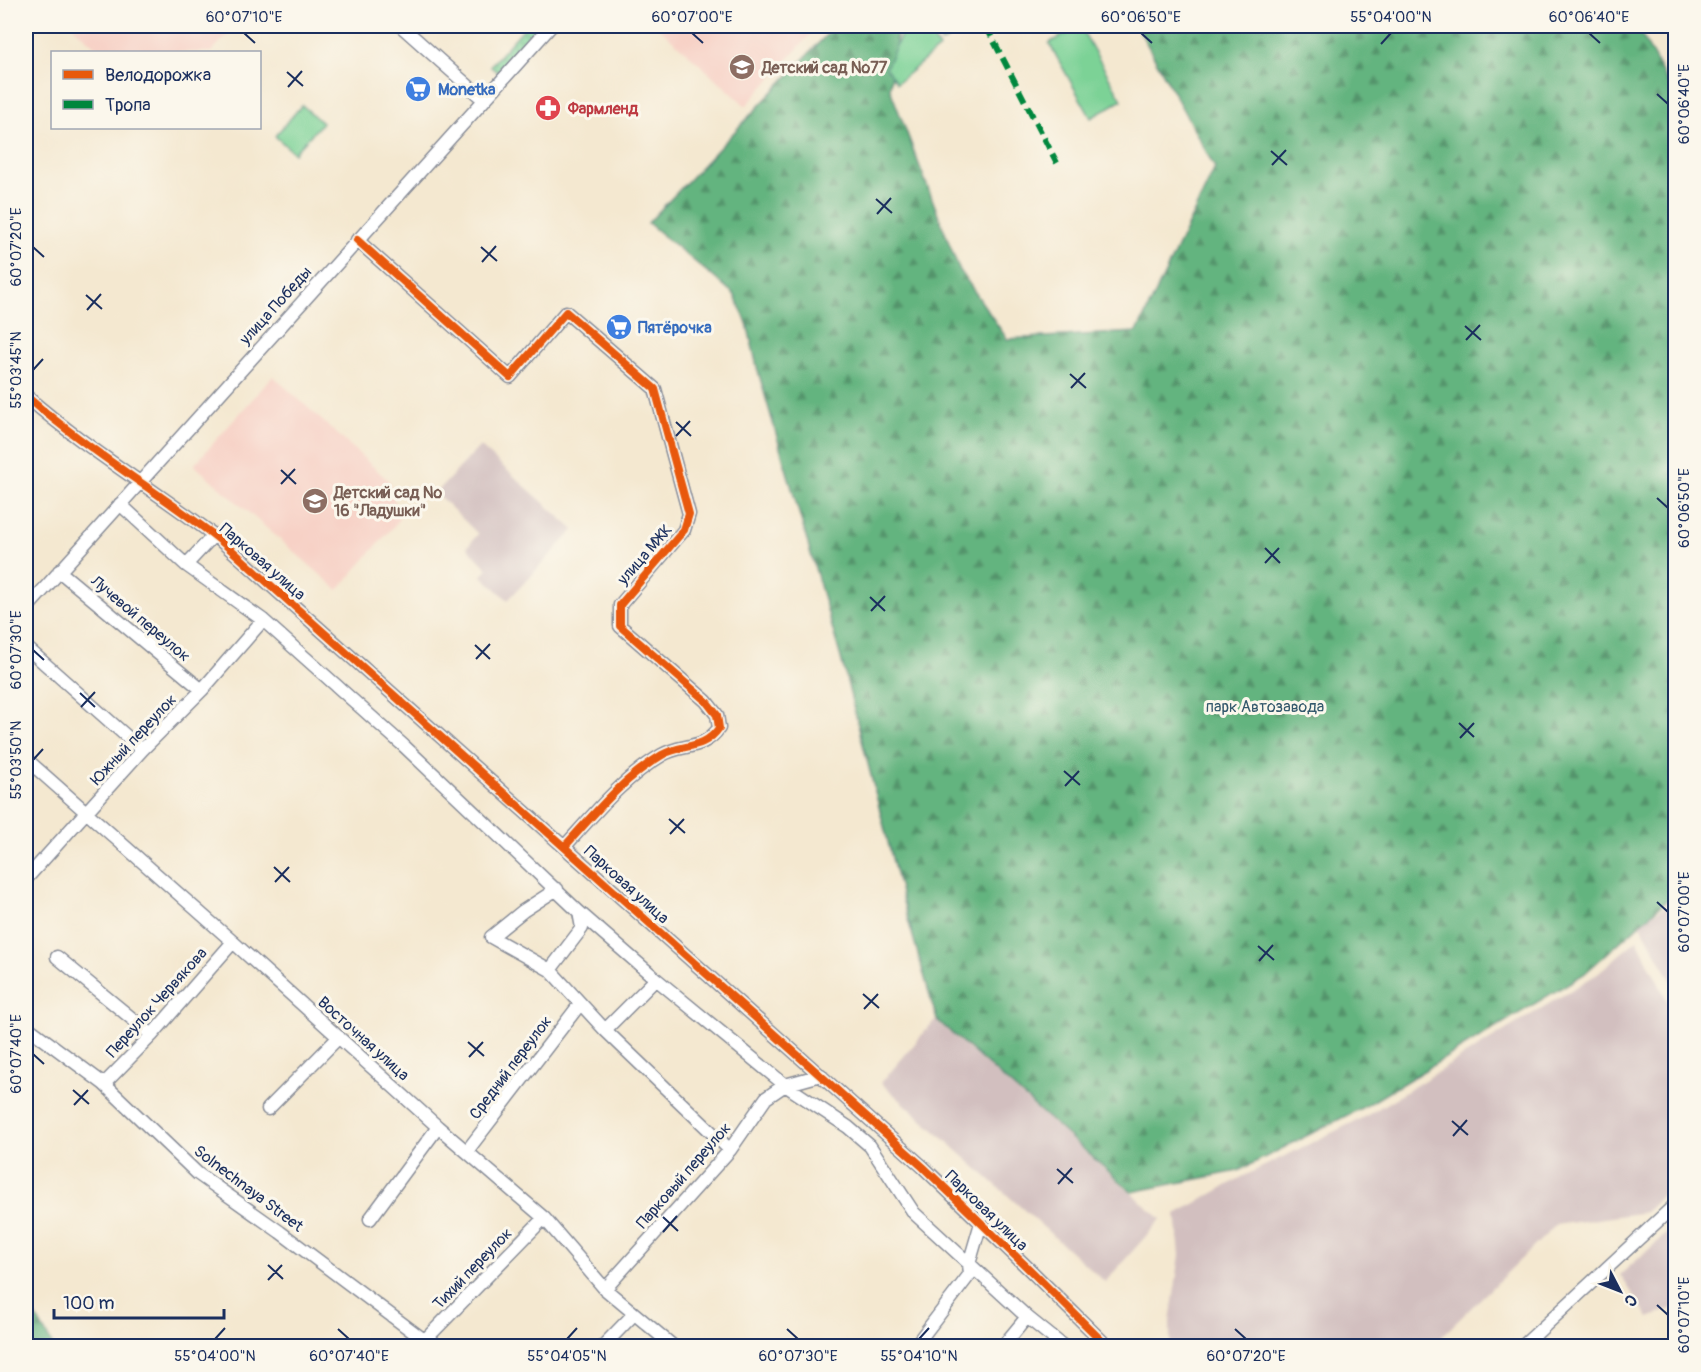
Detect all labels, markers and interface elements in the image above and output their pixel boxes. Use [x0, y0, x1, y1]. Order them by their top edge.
text: 60°07'10"E [206, 8, 283, 27]
text: 60°07'00"E [651, 8, 733, 27]
text: 60°06'50"E [1101, 8, 1181, 27]
text: 55°04'00"N [1350, 8, 1432, 27]
text: 60°06'40"E [1549, 8, 1629, 27]
legend [51, 51, 261, 129]
school or university icon: Детский сад №77 [727, 52, 757, 82]
place label: Детский сад №77 [761, 58, 888, 78]
text: Велодорожка [105, 64, 211, 87]
text: 60°06'40"E [1675, 64, 1694, 144]
supermarket icon: Monetka [403, 74, 433, 104]
place label: Monetka [438, 80, 496, 100]
pharmacy icon: Фармленд [533, 93, 563, 123]
text: Тропа [105, 94, 151, 117]
place label: Фармленд [567, 99, 639, 119]
text: 60°07'20"E [7, 207, 26, 287]
street label: улица Победы [235, 262, 316, 350]
supermarket icon: Пятёрочка [604, 312, 634, 342]
place label: Пятёрочка [638, 318, 712, 338]
text: 55°03'45"N [7, 331, 26, 409]
text: 60°06'50"E [1675, 468, 1694, 548]
place label: Детский сад № 16 "Ладушки" [333, 483, 443, 521]
school or university icon: Детский сад № 16 "Ладушки" [300, 486, 330, 516]
street label: Парковая улица [215, 519, 310, 605]
street label: улица МЖК [612, 520, 676, 590]
street label: Лучевой переулок [86, 571, 194, 666]
text: 60°07'30"E [7, 610, 26, 690]
street label: Южный переулок [87, 690, 181, 789]
park label: парк Автозавода [1206, 697, 1324, 717]
text: 55°03'50"N [7, 720, 26, 800]
street label: Парковая улица [580, 841, 673, 928]
text: 60°07'00"E [1675, 871, 1694, 953]
street label: Переулок Червякова [102, 944, 211, 1062]
street label: Восточная улица [313, 992, 413, 1085]
street label: Средний переулок [465, 1012, 556, 1123]
text: 60°07'40"E [7, 1014, 26, 1094]
street label: Парковый переулок [632, 1118, 735, 1233]
street label: Solnechnaya Street [190, 1141, 308, 1237]
street label: Парковая улица [941, 1166, 1032, 1255]
street label: Тихий переулок [429, 1224, 517, 1314]
north arrow [1590, 1261, 1650, 1321]
text: 60°07'10"E [1675, 1276, 1694, 1353]
scale bar [54, 1282, 224, 1320]
text: С [1620, 1290, 1641, 1311]
text: 100 m [63, 1292, 115, 1315]
text: 55°04'00"N [174, 1347, 256, 1366]
text: 60°07'40"E [309, 1347, 389, 1366]
text: 55°04'05"N [527, 1347, 607, 1366]
text: 60°07'30"E [758, 1347, 838, 1366]
text: 55°04'10"N [880, 1347, 958, 1366]
text: 60°07'20"E [1206, 1347, 1286, 1366]

